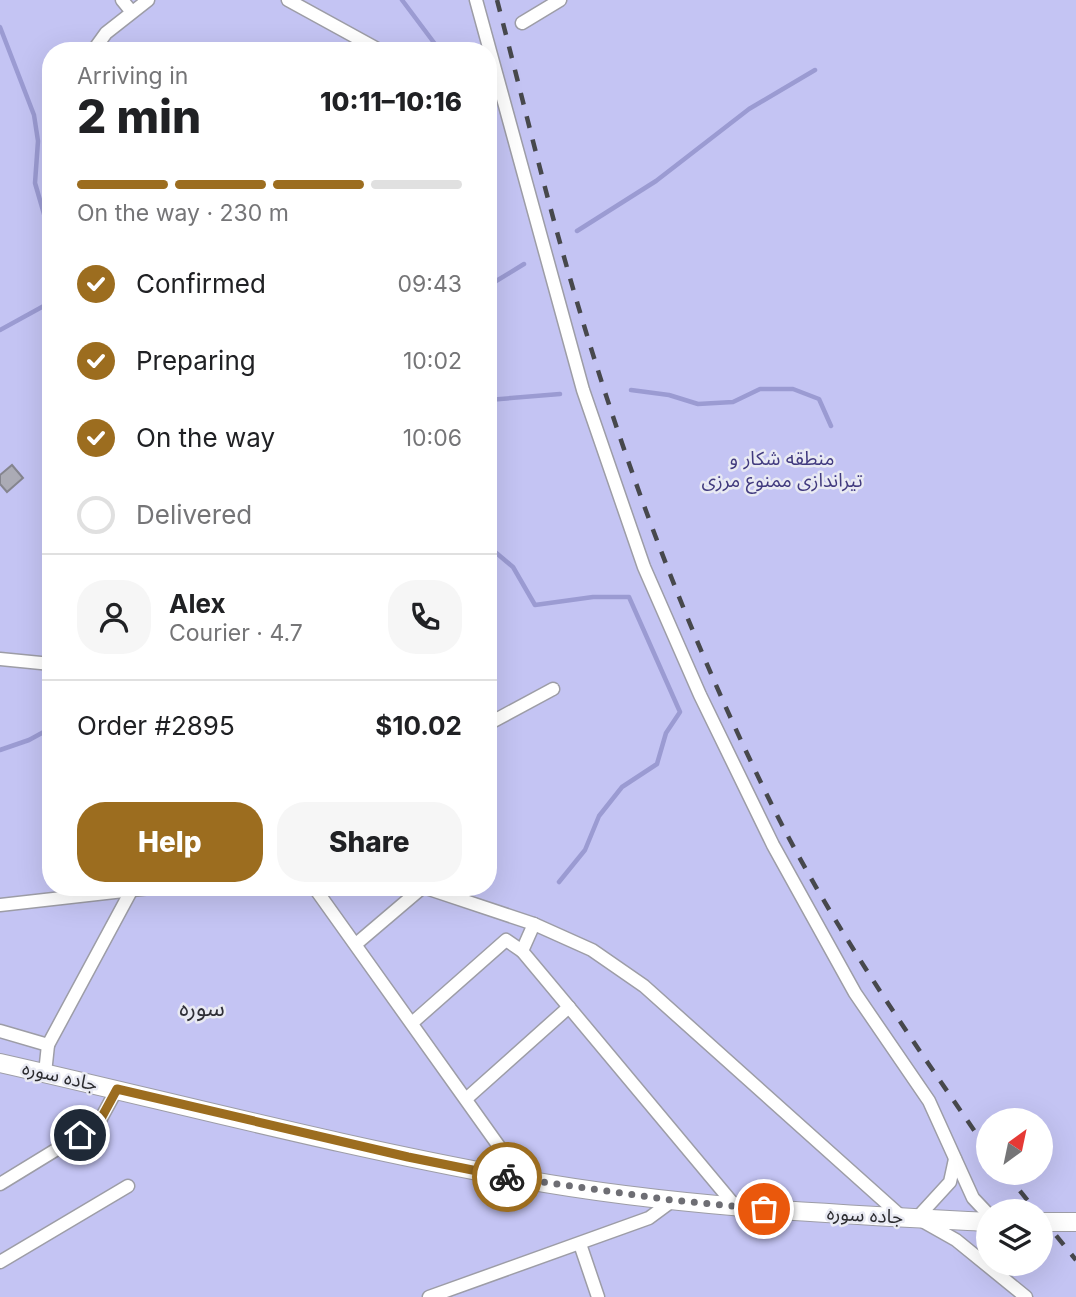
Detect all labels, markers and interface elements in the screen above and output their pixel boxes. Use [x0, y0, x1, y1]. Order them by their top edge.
text: Arriving in [77, 62, 188, 90]
text: 10:11–10:16 [320, 86, 462, 117]
text: 2 min [77, 88, 201, 144]
text: On the way · 230 m [77, 199, 289, 227]
icon: check [77, 265, 115, 303]
text: Confirmed [136, 268, 266, 299]
text: 09:43 [398, 270, 462, 298]
icon: check [77, 342, 115, 380]
text: Preparing [136, 345, 256, 376]
text: 10:02 [403, 347, 462, 375]
icon: check [77, 419, 115, 457]
text: On the way [136, 422, 275, 453]
text: 10:06 [403, 424, 462, 452]
park label: منطقه شکار و تیراندازی ممنوع مرزی [701, 447, 863, 494]
text: Delivered [136, 499, 252, 530]
button: person [77, 580, 151, 654]
button: phone [388, 580, 462, 654]
text: Alex [169, 588, 226, 619]
text: Courier · 4.7 [169, 619, 303, 647]
text: Order #2895 [77, 710, 235, 741]
text: $10.02 [375, 710, 462, 741]
button: Help [77, 802, 263, 882]
button: Share [277, 802, 462, 882]
district label: سوره [179, 994, 225, 1022]
street label: جاده سوره [20, 1056, 100, 1096]
pin [50, 1105, 110, 1165]
north arrow [976, 1108, 1054, 1185]
map controls [976, 1108, 1053, 1276]
icon: home [61, 1116, 99, 1154]
courier [472, 1142, 542, 1212]
icon: bike [488, 1158, 526, 1196]
pin [734, 1179, 794, 1239]
icon: bag [745, 1190, 783, 1228]
button: layers [976, 1199, 1053, 1276]
street label: جاده سوره [826, 1202, 904, 1228]

